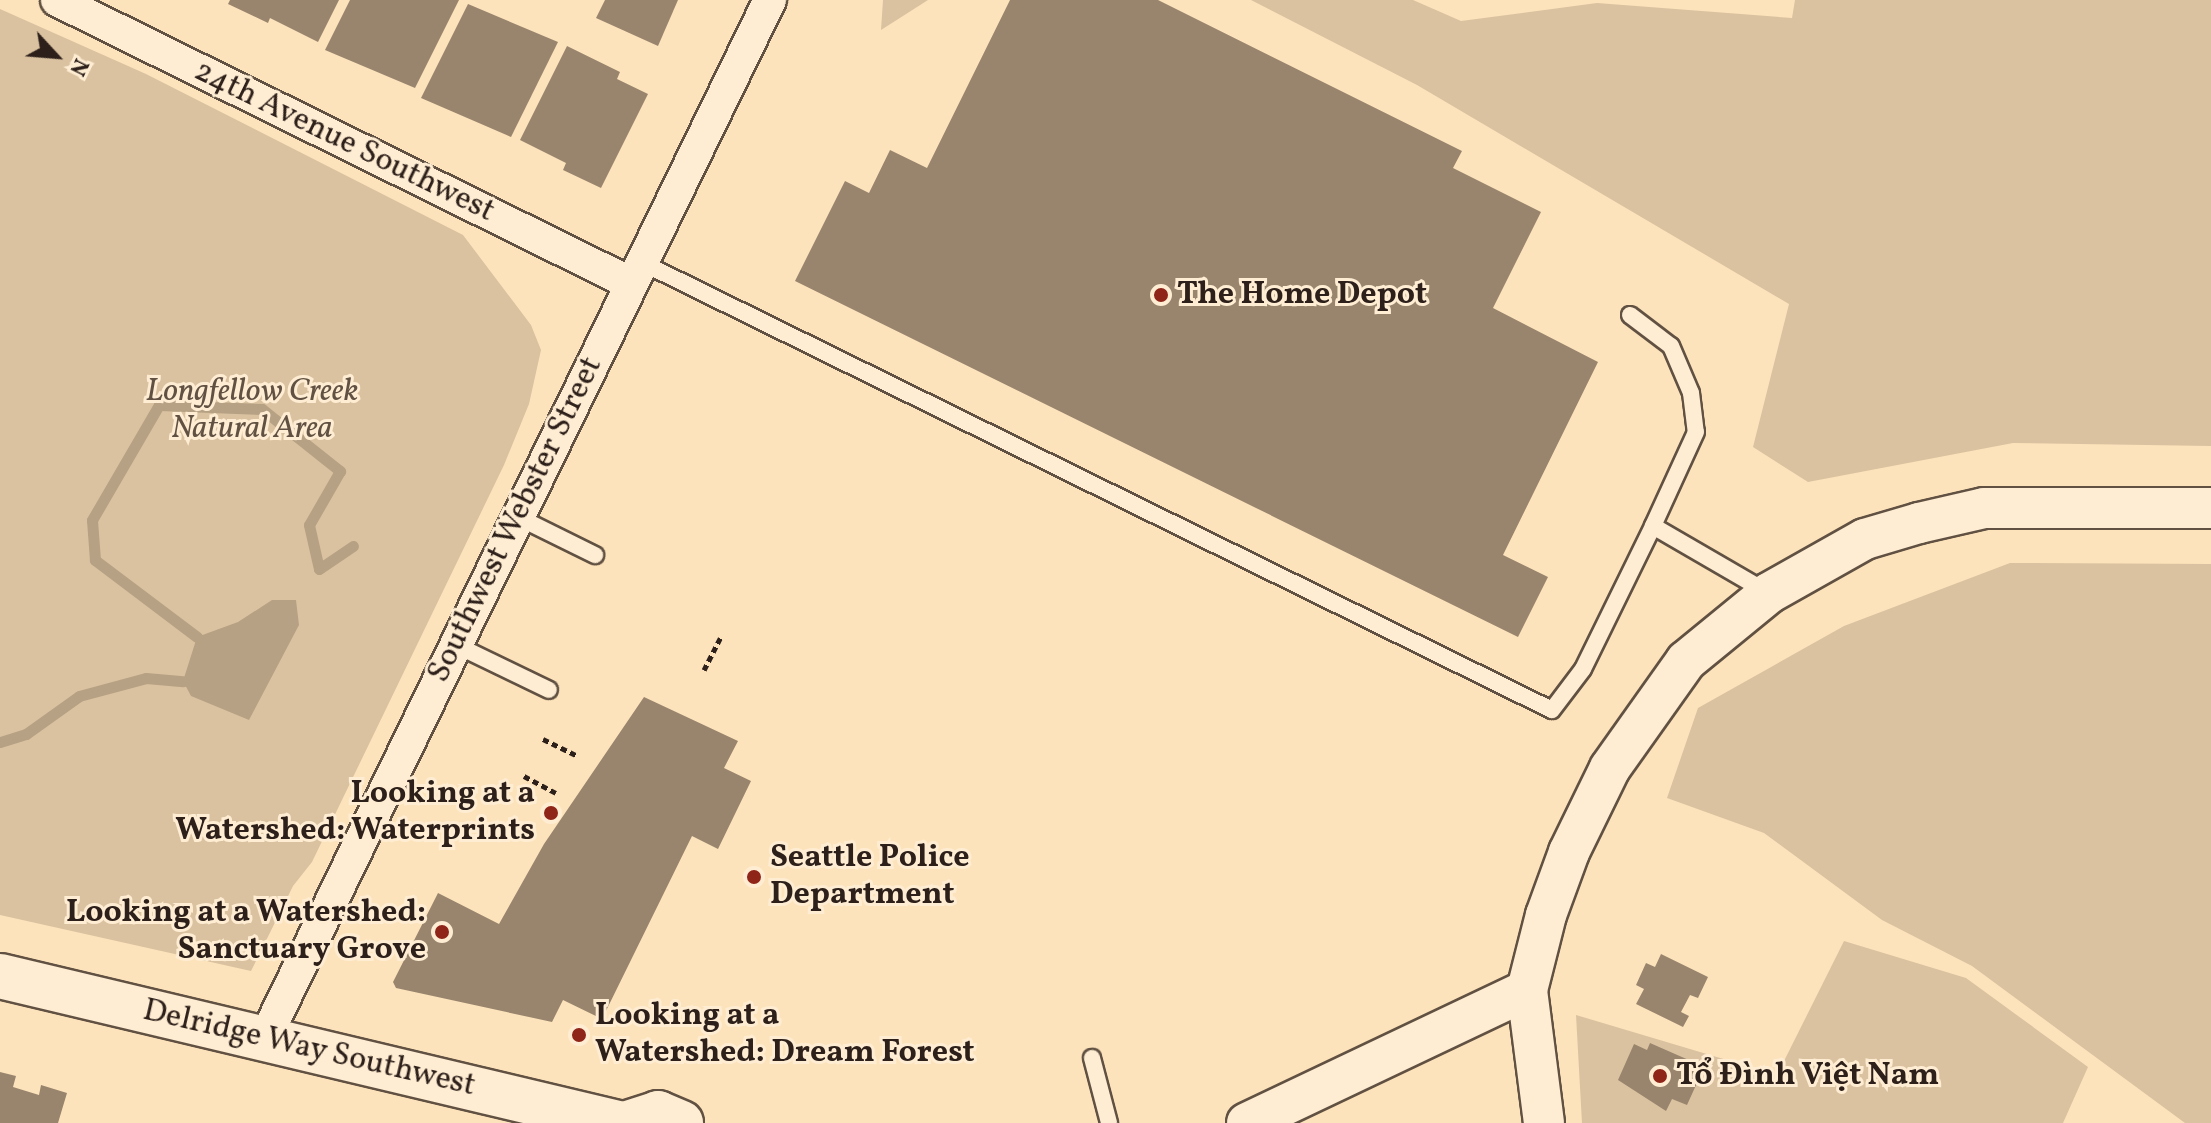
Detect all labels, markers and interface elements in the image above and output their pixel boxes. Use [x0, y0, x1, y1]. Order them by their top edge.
north arrow [16, 16, 96, 96]
text: N [61, 53, 95, 81]
street label: 24th Avenue Southwest [188, 53, 500, 231]
place label: The Home Depot [1177, 276, 1427, 314]
marker: The Home Depot [1152, 286, 1170, 304]
street label: Southwest Webster Street [420, 351, 612, 689]
park label: Longfellow Creek Natural Area [146, 374, 358, 449]
place label: Looking at a Watershed: Waterprints [175, 776, 535, 851]
marker: Looking at a Watershed: Waterprints [542, 804, 560, 822]
place label: Seattle Police Department [770, 840, 970, 915]
marker: Seattle Police Department [745, 868, 763, 886]
place label: Looking at a Watershed: Sanctuary Grove [65, 895, 426, 970]
marker: Looking at a Watershed: Sanctuary Grove [433, 923, 451, 941]
street label: Delridge Way Southwest [138, 992, 480, 1106]
place label: Looking at a Watershed: Dream Forest [595, 998, 975, 1073]
marker: Looking at a Watershed: Dream Forest [570, 1026, 588, 1044]
place label: Tổ Đình Việt Nam [1676, 1057, 1940, 1095]
marker: Tổ Đình Việt Nam [1651, 1067, 1669, 1085]

